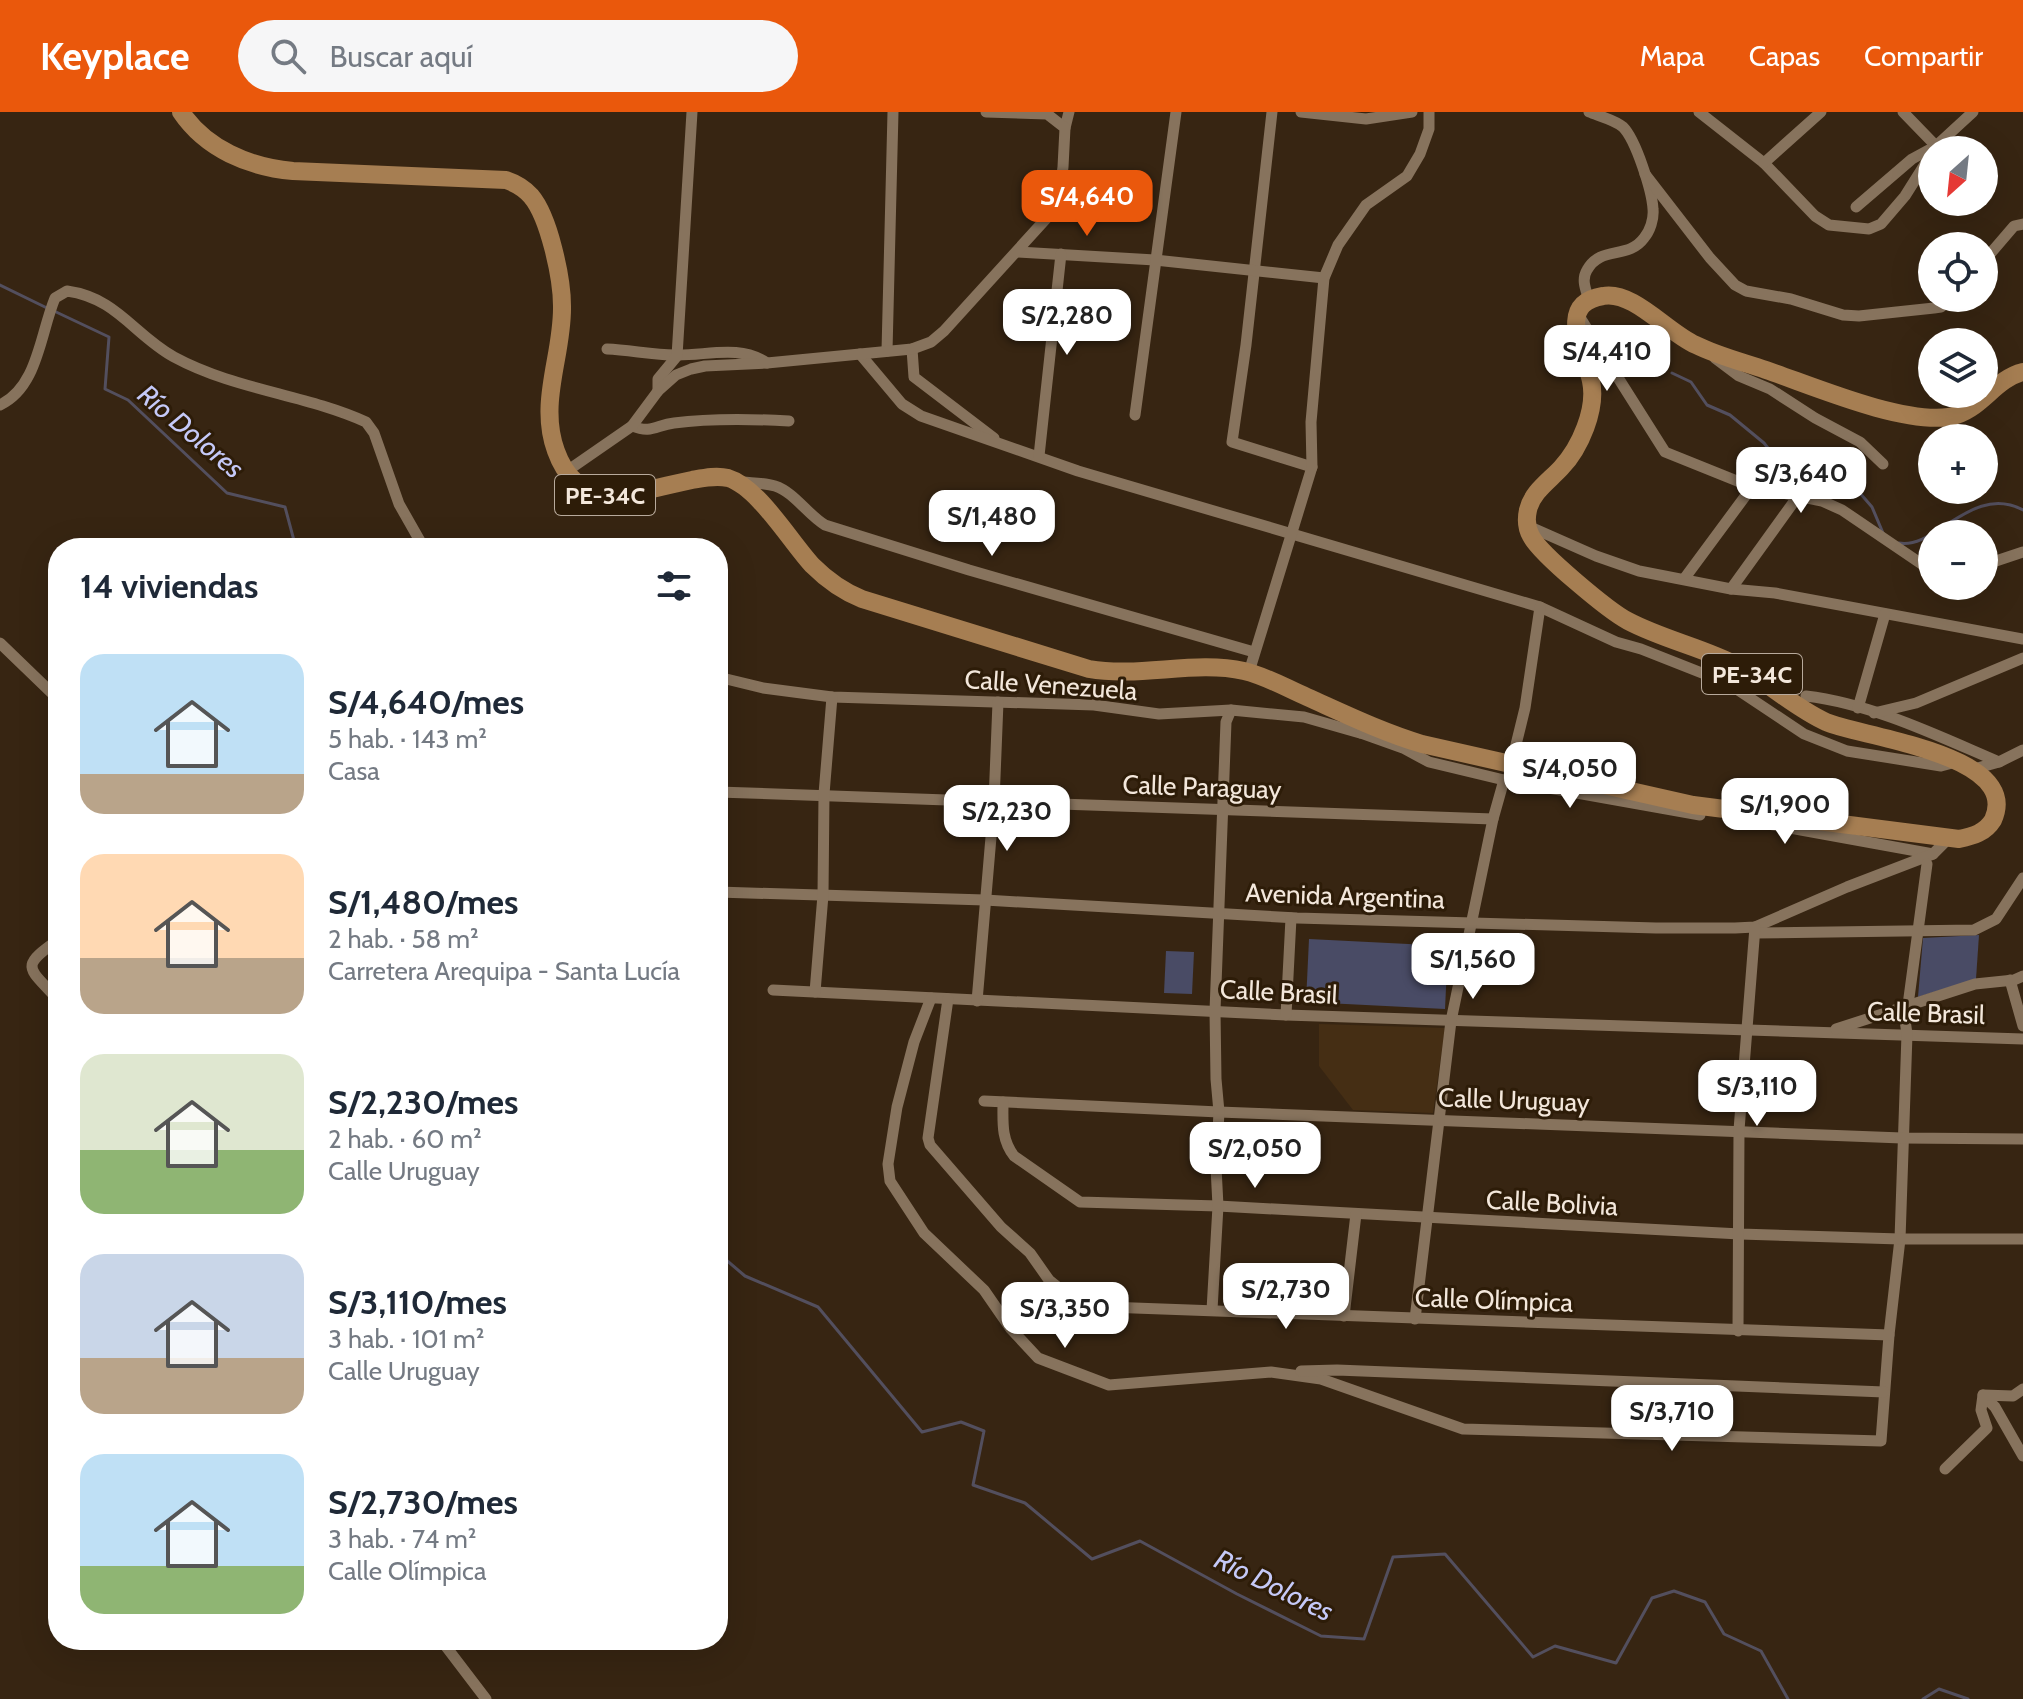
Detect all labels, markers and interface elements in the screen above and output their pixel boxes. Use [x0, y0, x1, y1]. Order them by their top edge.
search box [238, 20, 798, 92]
text: Keyplace [40, 33, 190, 80]
icon: search [266, 34, 310, 78]
text: Buscar aquí [330, 38, 473, 75]
text: Mapa [1640, 39, 1705, 73]
text: Capas [1749, 39, 1820, 73]
text: Compartir [1864, 39, 1983, 73]
north arrow [1918, 136, 1998, 216]
map controls [1918, 136, 1998, 600]
pin: S/4,640 [1013, 170, 1161, 238]
text: S/4,640 [1040, 180, 1134, 212]
button: locate [1918, 232, 1998, 312]
pin: S/2,280 [993, 289, 1141, 357]
text: S/2,280 [1021, 299, 1113, 331]
pin: S/4,410 [1533, 325, 1681, 393]
button: layers [1918, 328, 1998, 408]
text: S/4,410 [1562, 335, 1652, 367]
water label: Río Dolores [131, 377, 251, 485]
button: + [1918, 424, 1998, 504]
pin: S/3,640 [1727, 447, 1875, 515]
text: S/3,640 [1754, 457, 1848, 489]
road number: PE-34C [555, 475, 655, 515]
pin: S/1,480 [918, 490, 1066, 558]
text: S/1,480 [947, 500, 1037, 532]
button: − [1918, 520, 1998, 600]
icon: filters [652, 564, 696, 608]
text: 14 viviendas [80, 565, 258, 607]
road number: PE-34C [1702, 654, 1802, 694]
street label: Calle Venezuela [964, 663, 1139, 707]
text: S/4,640/mes [328, 681, 524, 723]
icon: home [144, 686, 240, 782]
text: 5 hab. · 143 m² [328, 723, 487, 755]
pin: S/4,050 [1496, 742, 1644, 810]
text: S/4,050 [1522, 752, 1618, 784]
text: Casa [328, 755, 380, 787]
street label: Calle Paraguay [1122, 768, 1282, 806]
pin: S/1,900 [1711, 778, 1859, 846]
pin: S/2,230 [933, 785, 1081, 853]
text: S/1,900 [1740, 788, 1830, 820]
text: S/2,230 [962, 795, 1052, 827]
street label: Avenida Argentina [1245, 877, 1446, 915]
text: S/1,480/mes [328, 881, 518, 923]
icon: home [144, 886, 240, 982]
text: 2 hab. · 58 m² [328, 923, 479, 955]
pin: S/1,560 [1399, 933, 1547, 1001]
text: S/1,560 [1430, 943, 1516, 975]
text: Carretera Arequipa - Santa Lucía [328, 955, 680, 987]
street label: Calle Brasil [1219, 973, 1339, 1011]
street label: Calle Brasil [1866, 995, 1986, 1031]
pin: S/3,110 [1683, 1060, 1831, 1128]
text: S/3,110 [1716, 1070, 1798, 1102]
text: S/2,230/mes [328, 1081, 518, 1123]
street label: Calle Uruguay [1438, 1081, 1590, 1119]
icon: home [144, 1086, 240, 1182]
pin: S/2,050 [1181, 1122, 1329, 1190]
text: 2 hab. · 60 m² [328, 1123, 482, 1155]
text: S/2,050 [1208, 1132, 1302, 1164]
text: Calle Uruguay [328, 1155, 480, 1187]
street label: Calle Bolivia [1485, 1184, 1619, 1222]
pin: S/2,730 [1212, 1263, 1360, 1331]
text: S/2,730 [1241, 1273, 1331, 1305]
text: S/3,110/mes [328, 1281, 507, 1323]
street label: Calle Olímpica [1414, 1281, 1574, 1319]
pin: S/3,350 [991, 1282, 1139, 1350]
icon: home [144, 1286, 240, 1382]
text: S/3,350 [1020, 1292, 1110, 1324]
text: 3 hab. · 101 m² [328, 1323, 484, 1355]
text: Calle Uruguay [328, 1355, 480, 1387]
pin: S/3,710 [1598, 1385, 1746, 1453]
text: S/3,710 [1629, 1395, 1715, 1427]
text: S/2,730/mes [328, 1481, 518, 1523]
icon: home [144, 1486, 240, 1582]
text: 3 hab. · 74 m² [328, 1523, 476, 1555]
water label: Río Dolores [1209, 1542, 1339, 1628]
text: Calle Olímpica [328, 1555, 486, 1587]

